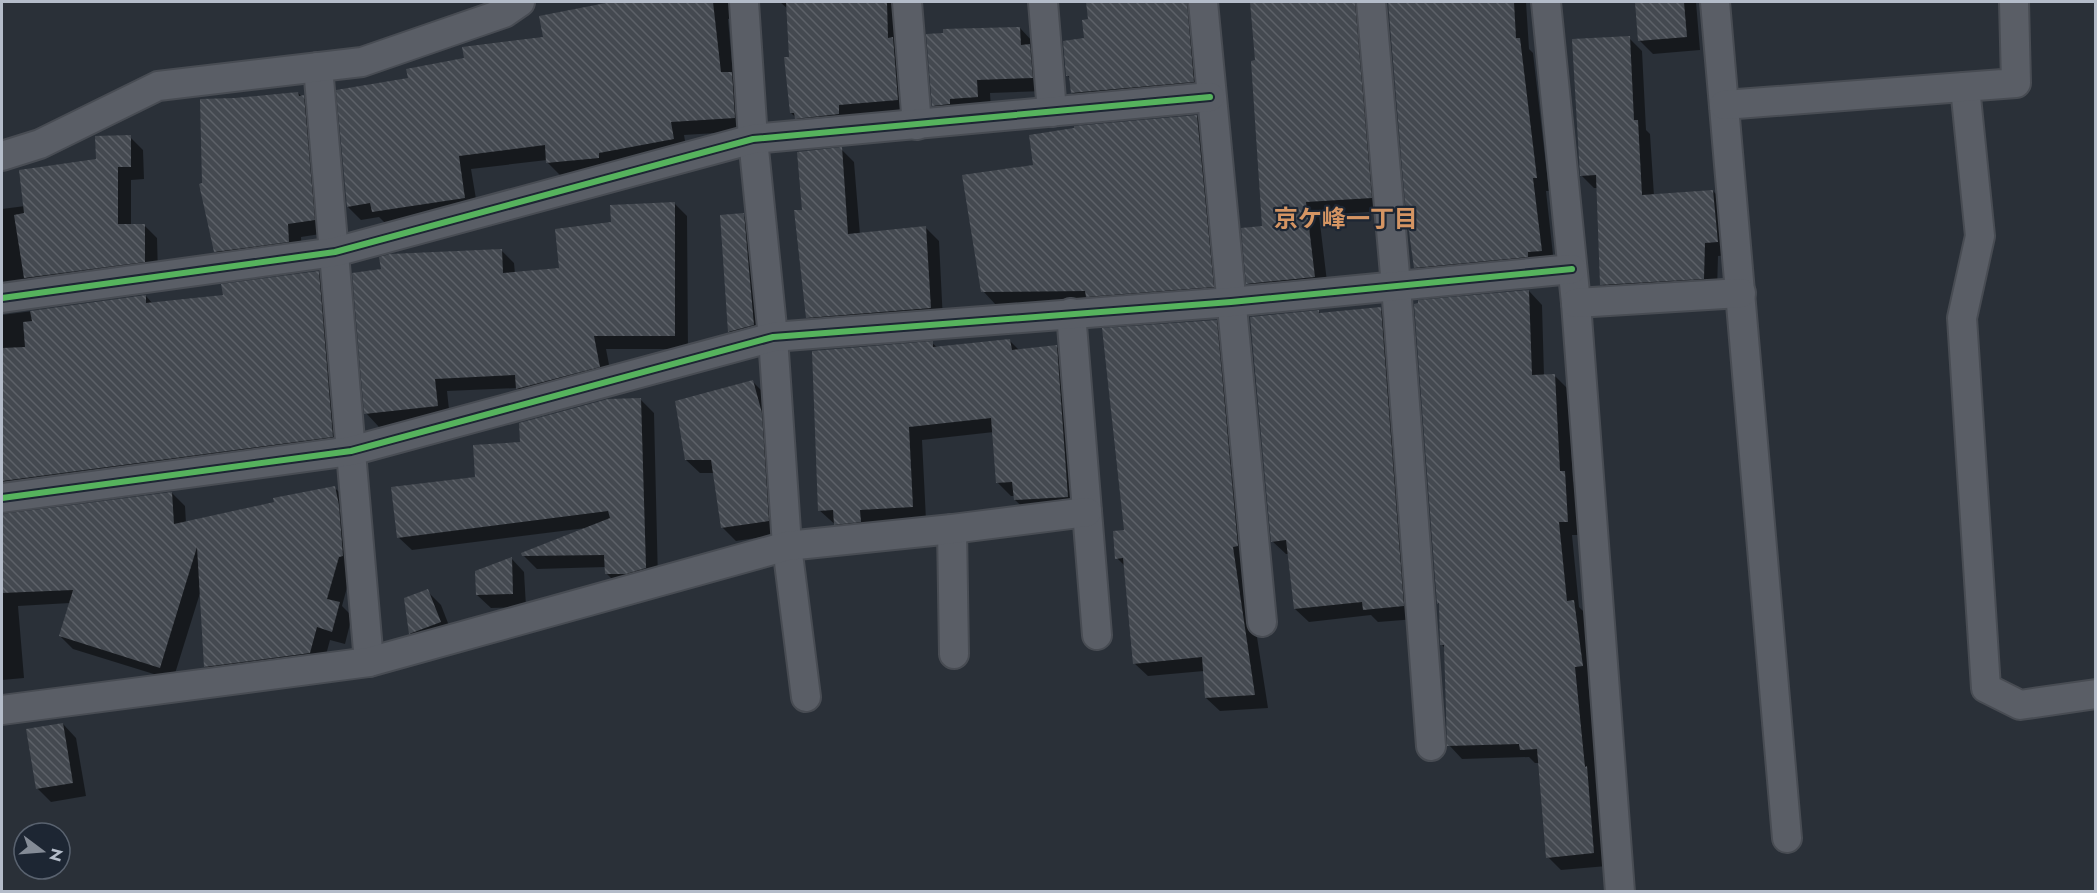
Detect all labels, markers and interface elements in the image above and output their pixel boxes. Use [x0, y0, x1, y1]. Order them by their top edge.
district label: 京ケ峰一丁目 [1274, 201, 1418, 236]
north arrow [12, 821, 72, 881]
text: N [43, 846, 69, 864]

